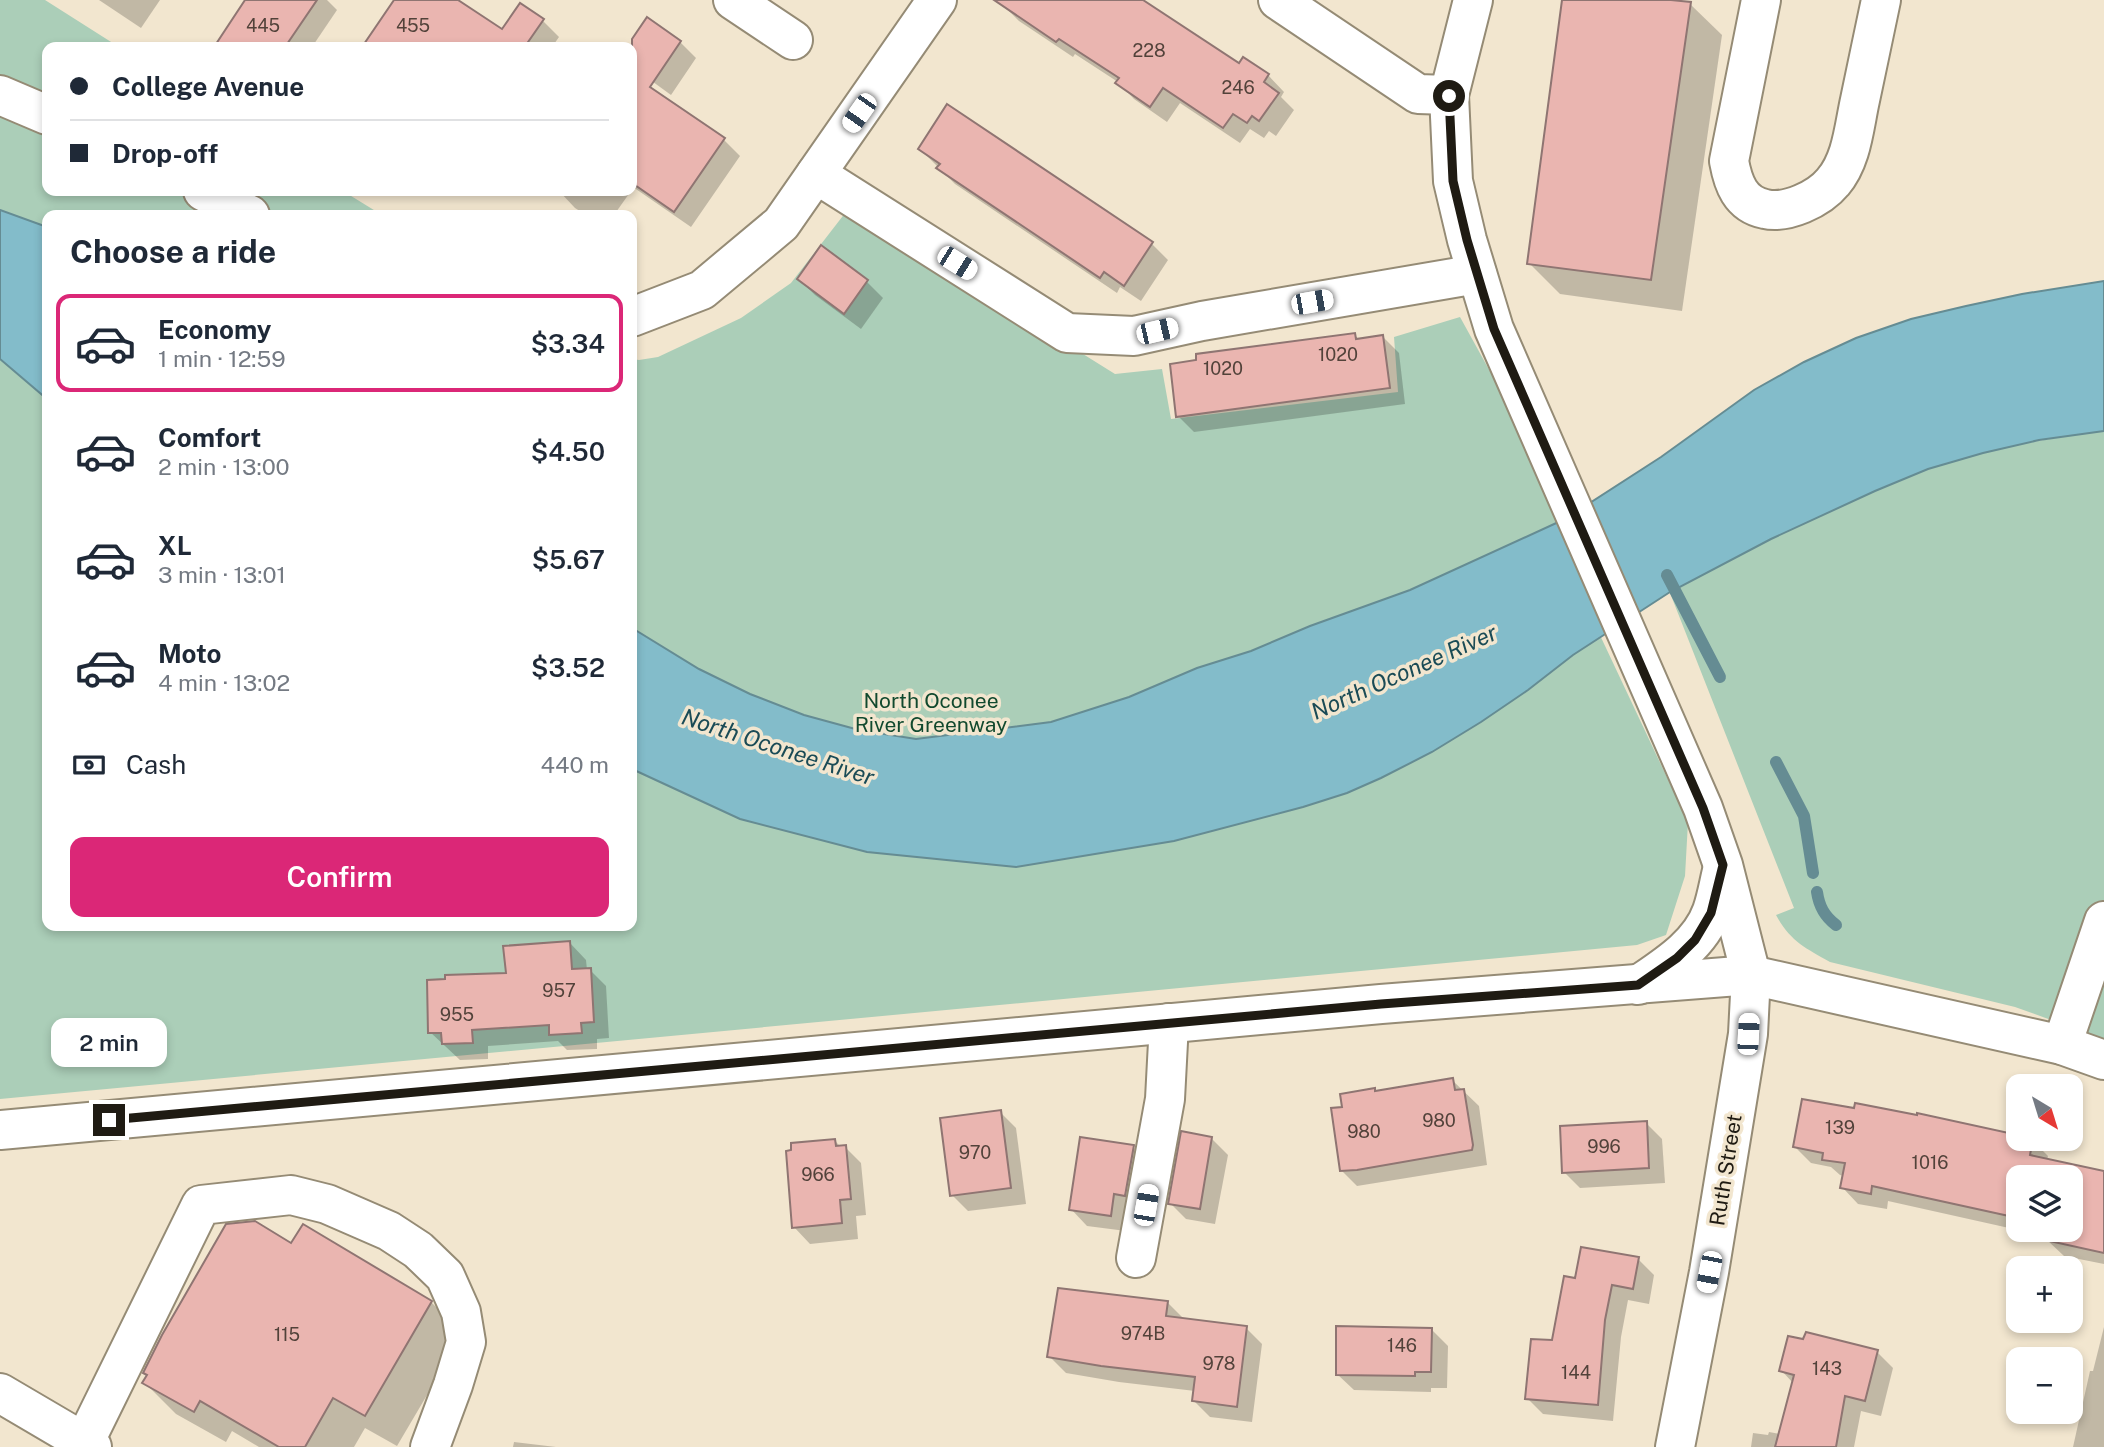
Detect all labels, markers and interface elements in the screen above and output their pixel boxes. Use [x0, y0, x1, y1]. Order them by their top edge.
house number: 445 [246, 15, 280, 36]
house number: 455 [396, 15, 430, 36]
house number: 228 [1132, 40, 1166, 61]
text: College Avenue [112, 71, 304, 102]
house number: 246 [1221, 77, 1255, 98]
route start [1433, 80, 1465, 112]
car [839, 90, 880, 136]
text: Drop-off [112, 138, 218, 169]
text: Choose a ride [70, 233, 276, 270]
car [934, 243, 981, 283]
car [1290, 288, 1335, 316]
icon: car [74, 312, 137, 375]
text: Economy [158, 314, 271, 345]
car [1135, 316, 1180, 346]
text: $3.34 [531, 328, 605, 359]
house number: 1020 [1318, 344, 1358, 365]
text: 1 min · 12:59 [158, 345, 286, 372]
house number: 1020 [1203, 358, 1243, 379]
icon: car [74, 420, 137, 483]
text: Comfort [158, 422, 261, 453]
text: $4.50 [531, 436, 605, 467]
text: 2 min · 13:00 [158, 453, 290, 480]
icon: car [74, 528, 137, 591]
text: XL [158, 530, 192, 561]
text: $5.67 [532, 544, 605, 575]
text: 3 min · 13:01 [158, 561, 286, 588]
water label: North Oconee River [1307, 618, 1501, 725]
icon: car [74, 636, 137, 699]
text: Moto [158, 638, 221, 669]
text: $3.52 [531, 652, 605, 683]
text: 4 min · 13:02 [158, 669, 290, 696]
park label: North Oconee River Greenway [855, 688, 1007, 737]
water label: North Oconee River [678, 703, 878, 791]
icon: cash [70, 746, 108, 784]
text: Cash [126, 749, 186, 780]
text: 440 m [541, 751, 609, 778]
button: Confirm [70, 837, 609, 917]
house number: 957 [542, 980, 576, 1001]
house number: 955 [440, 1004, 474, 1025]
car [1737, 1012, 1760, 1056]
callout: 2 min [51, 1018, 167, 1068]
text: 2 min [79, 1029, 139, 1056]
north arrow [2006, 1074, 2082, 1152]
map controls [2006, 1074, 2083, 1424]
route end [93, 1104, 125, 1136]
house number: 980 [1422, 1110, 1456, 1131]
street label: Ruth Street [1704, 1112, 1747, 1228]
house number: 139 [1825, 1117, 1855, 1138]
house number: 980 [1347, 1121, 1381, 1142]
house number: 996 [1587, 1136, 1621, 1157]
house number: 970 [959, 1142, 991, 1163]
house number: 1016 [1912, 1152, 1948, 1173]
house number: 966 [801, 1164, 835, 1185]
button: layers [2006, 1165, 2083, 1242]
car [1133, 1182, 1160, 1228]
car [1695, 1249, 1724, 1295]
button: + [2006, 1256, 2083, 1333]
house number: 974B [1121, 1323, 1165, 1344]
house number: 115 [274, 1324, 300, 1345]
house number: 146 [1387, 1335, 1417, 1356]
button: − [2006, 1347, 2083, 1424]
house number: 978 [1202, 1353, 1236, 1374]
house number: 143 [1812, 1358, 1842, 1379]
house number: 144 [1561, 1362, 1591, 1383]

